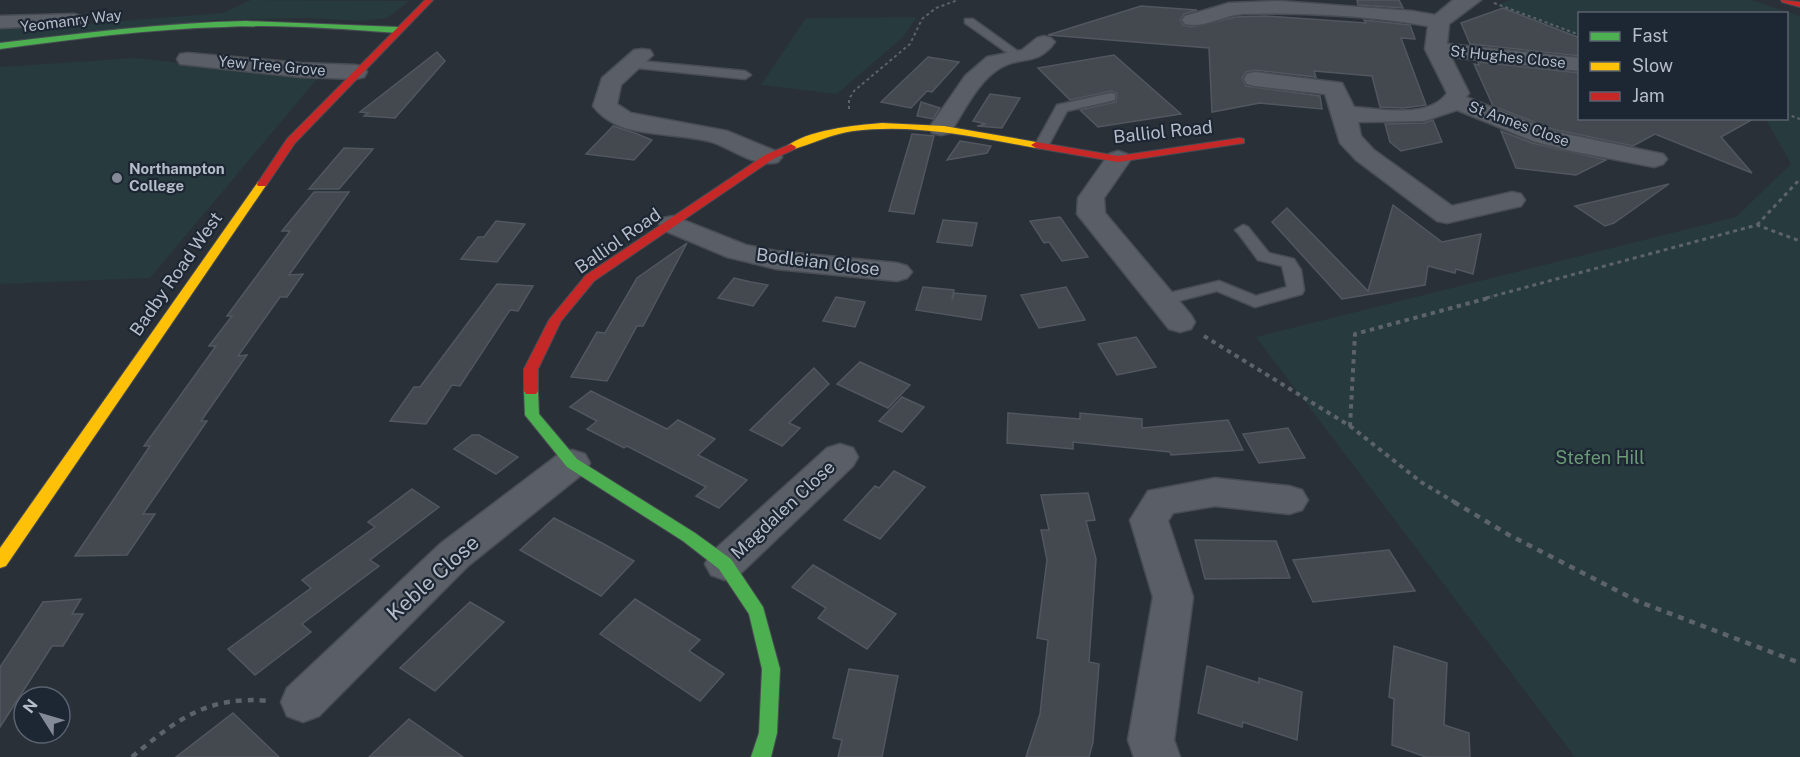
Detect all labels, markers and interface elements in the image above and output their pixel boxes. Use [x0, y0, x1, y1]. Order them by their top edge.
street label: Yeomanry Way [19, 6, 123, 35]
legend [1578, 12, 1788, 120]
text: Fast [1632, 25, 1668, 46]
street label: St Hughes Close [1449, 42, 1567, 71]
street label: Yew Tree Grove [218, 52, 326, 79]
text: Slow [1632, 55, 1673, 76]
text: Jam [1632, 85, 1665, 106]
street label: St Annes Close [1467, 97, 1572, 150]
street label: Balliol Road [1112, 116, 1214, 147]
place label: Northampton College [129, 160, 225, 194]
marker: Northampton College [110, 171, 124, 185]
street label: Balliol Road [571, 203, 665, 278]
street label: Badby Road West [125, 208, 226, 340]
street label: Bodleian Close [755, 244, 881, 280]
park label: Stefen Hill [1555, 447, 1645, 468]
street label: Magdalen Close [726, 456, 839, 563]
street label: Keble Close [381, 530, 484, 626]
north arrow [12, 685, 72, 745]
text: N [19, 696, 42, 717]

